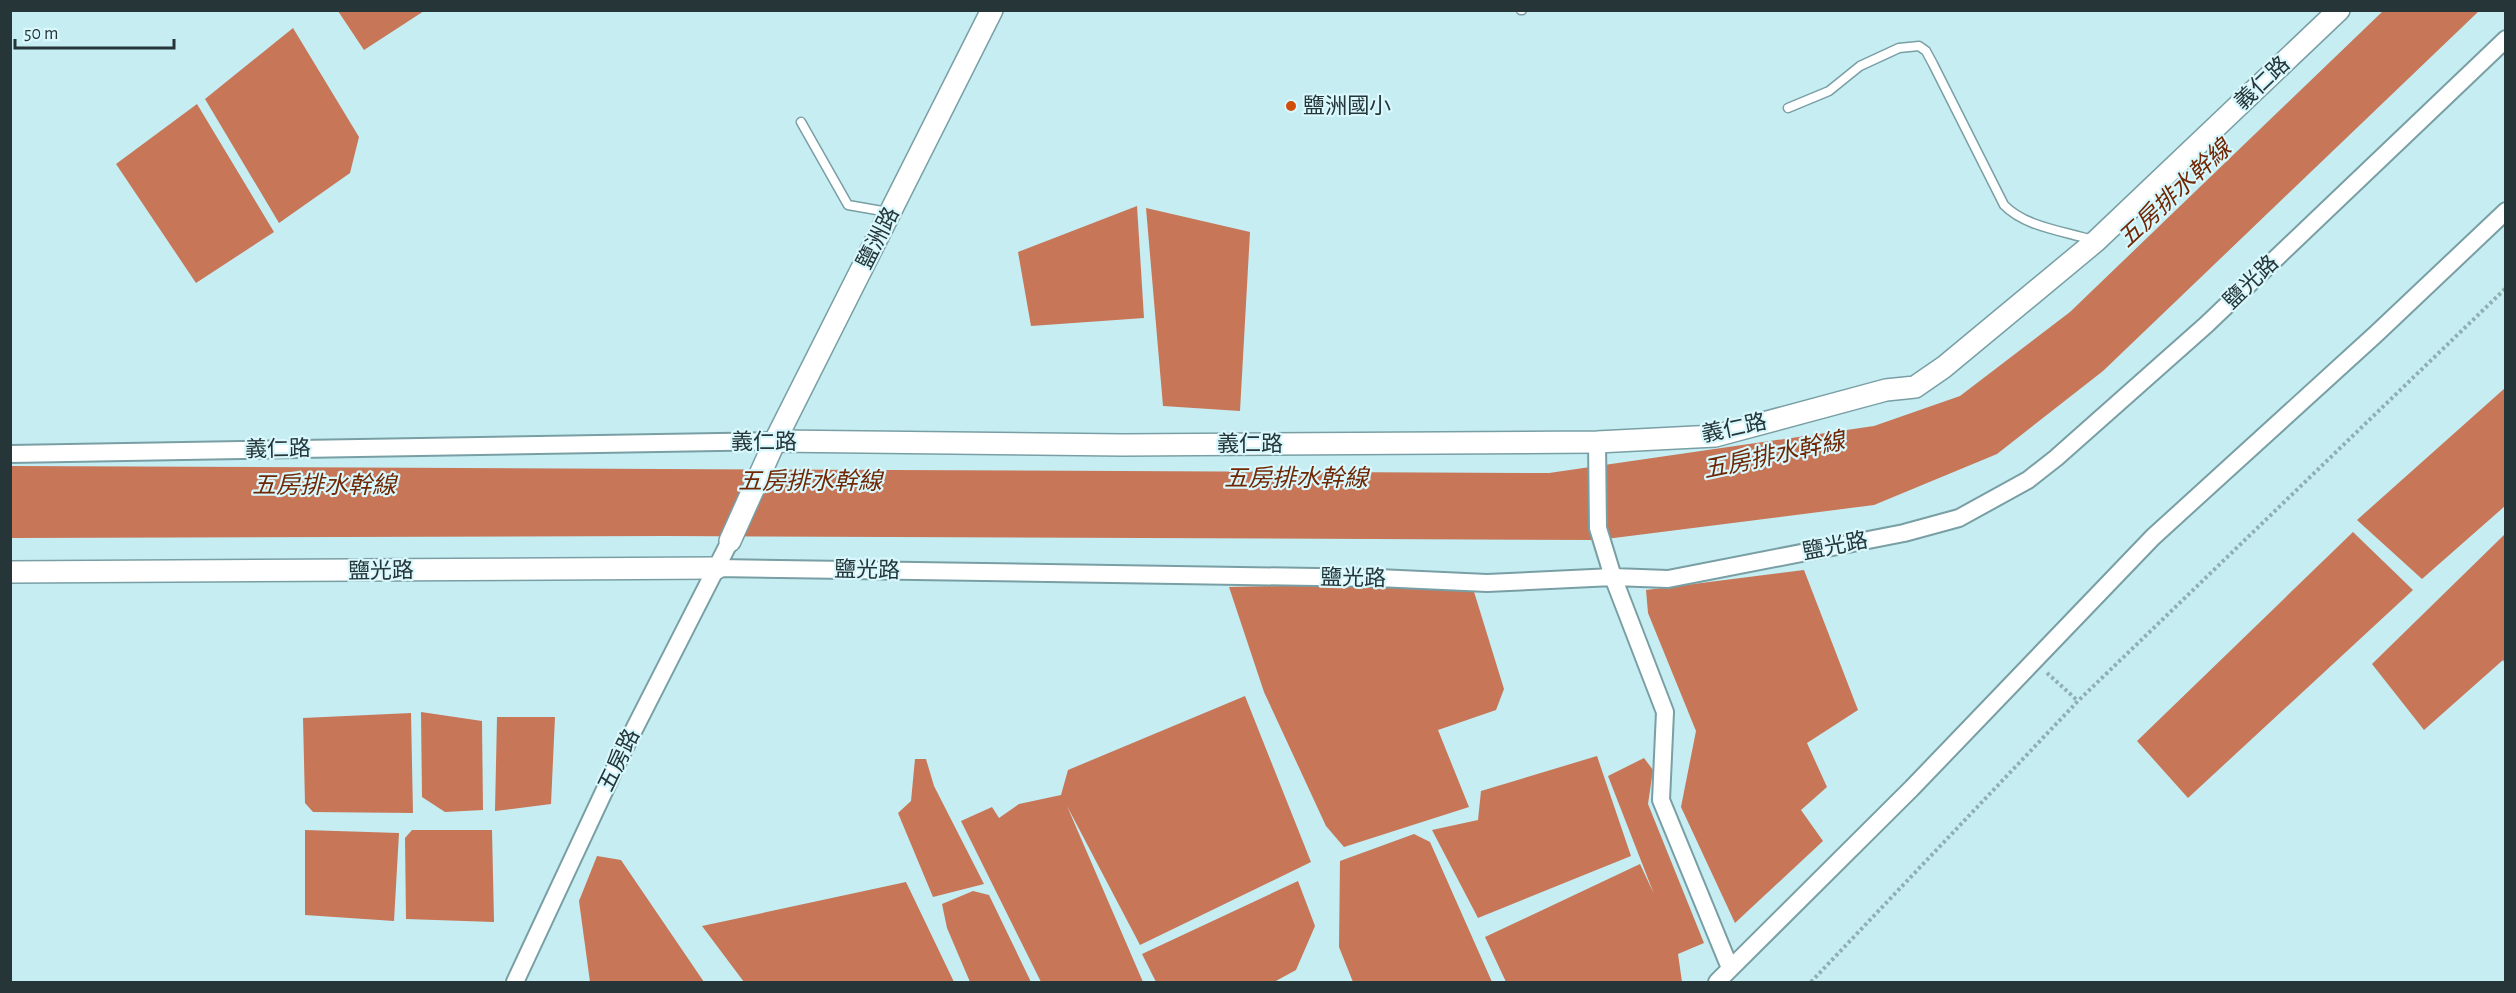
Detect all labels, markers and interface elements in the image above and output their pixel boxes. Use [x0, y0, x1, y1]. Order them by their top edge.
scale bar [15, 12, 174, 50]
text: 50 m [24, 25, 58, 43]
street label: 義仁路 [2230, 52, 2294, 114]
place label: 鹽洲國小 [1303, 94, 1391, 117]
marker: 鹽洲國小 [1284, 99, 1298, 113]
water label: 五房排水幹線 [2113, 133, 2238, 252]
street label: 鹽洲路 [852, 203, 903, 272]
street label: 鹽光路 [2219, 250, 2282, 313]
street label: 義仁路 [1699, 409, 1769, 446]
water label: 五房排水幹線 [1701, 427, 1850, 483]
street label: 義仁路 [731, 430, 797, 453]
street label: 義仁路 [1217, 432, 1283, 455]
street label: 義仁路 [245, 436, 311, 461]
water label: 五房排水幹線 [1224, 465, 1371, 491]
water label: 五房排水幹線 [738, 468, 885, 494]
water label: 五房排水幹線 [252, 472, 399, 498]
street label: 鹽光路 [1800, 528, 1870, 563]
street label: 鹽光路 [834, 557, 900, 582]
street label: 鹽光路 [348, 558, 414, 583]
street label: 鹽光路 [1320, 565, 1386, 590]
street label: 五房路 [594, 725, 643, 794]

